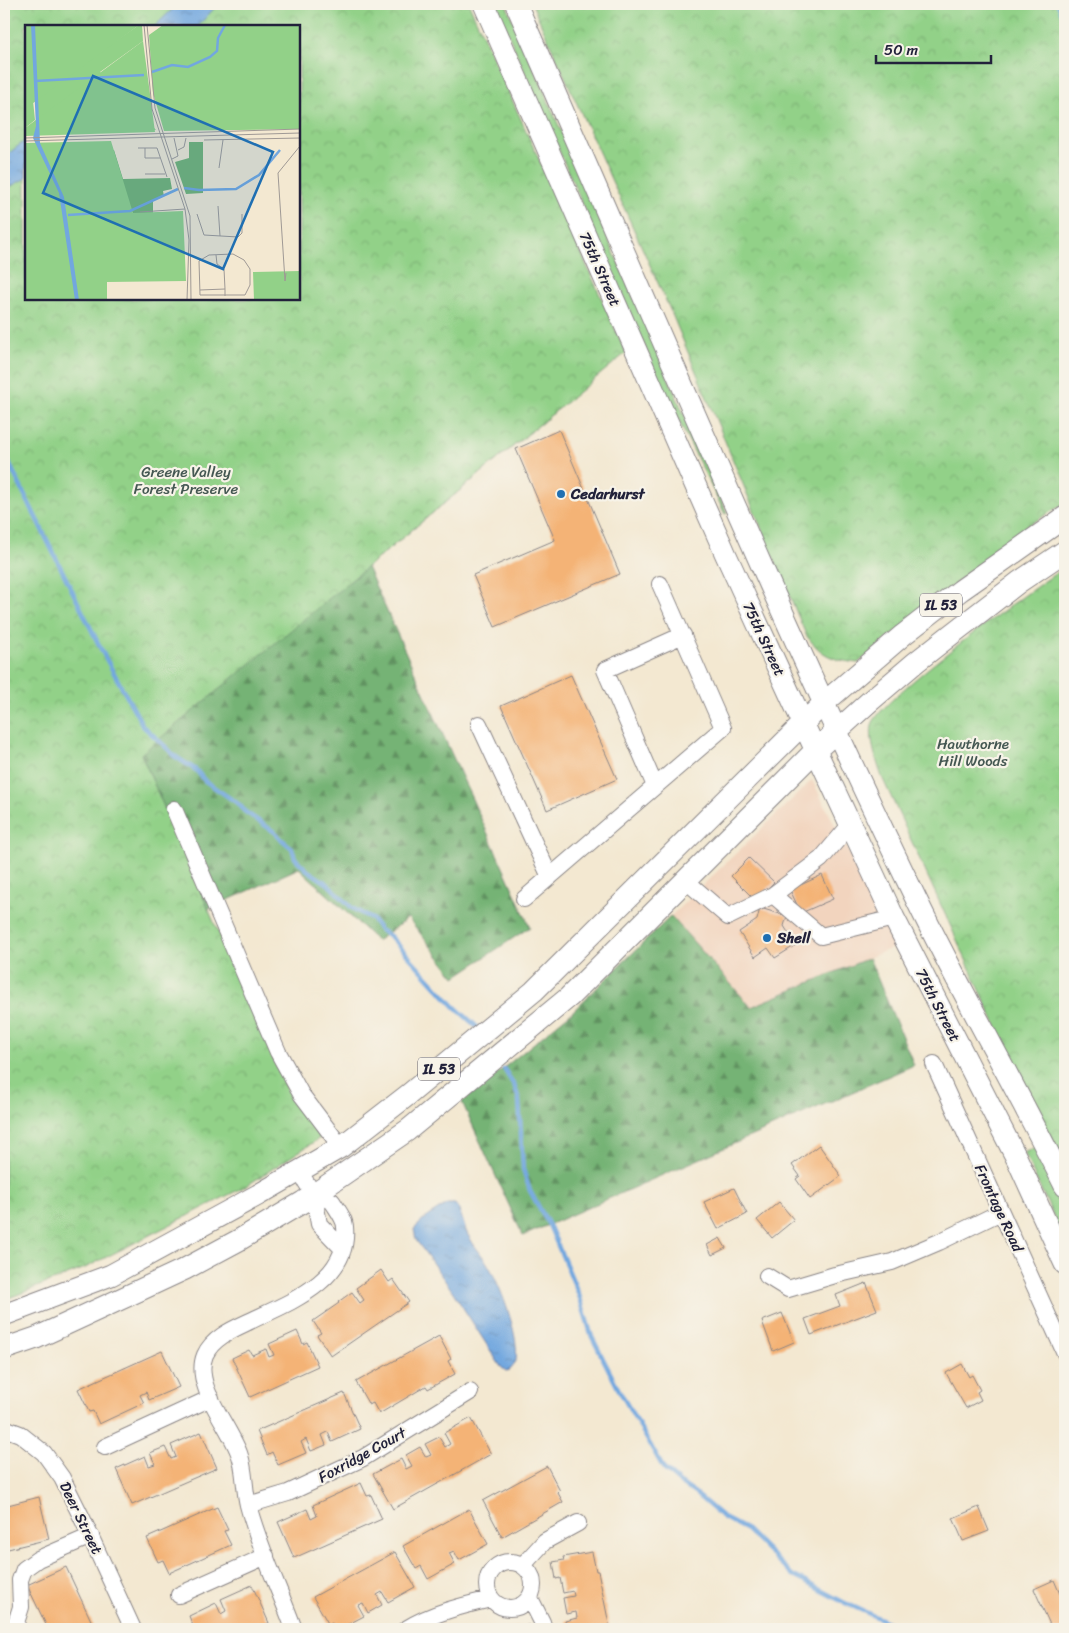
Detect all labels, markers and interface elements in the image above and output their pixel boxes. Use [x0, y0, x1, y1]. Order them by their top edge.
inset map [25, 25, 300, 300]
scale bar [876, 32, 992, 64]
text: 50 m [884, 37, 919, 63]
street label: 75th Street [572, 227, 628, 311]
park label: Greene Valley Forest Preserve [134, 459, 239, 502]
place label: Cedarhurst [570, 481, 646, 507]
marker: Cedarhurst [555, 488, 567, 500]
road number: IL 53 [920, 594, 962, 616]
street label: 75th Street [735, 597, 793, 681]
park label: Hawthorne Hill Woods [937, 731, 1009, 774]
place label: Shell [776, 925, 811, 951]
marker: Shell [761, 932, 773, 944]
street label: 75th Street [908, 964, 968, 1047]
road number: IL 53 [418, 1058, 460, 1080]
street label: Frontage Road [967, 1160, 1031, 1257]
street label: Foxridge Court [313, 1420, 412, 1490]
street label: Deer Street [52, 1477, 110, 1559]

